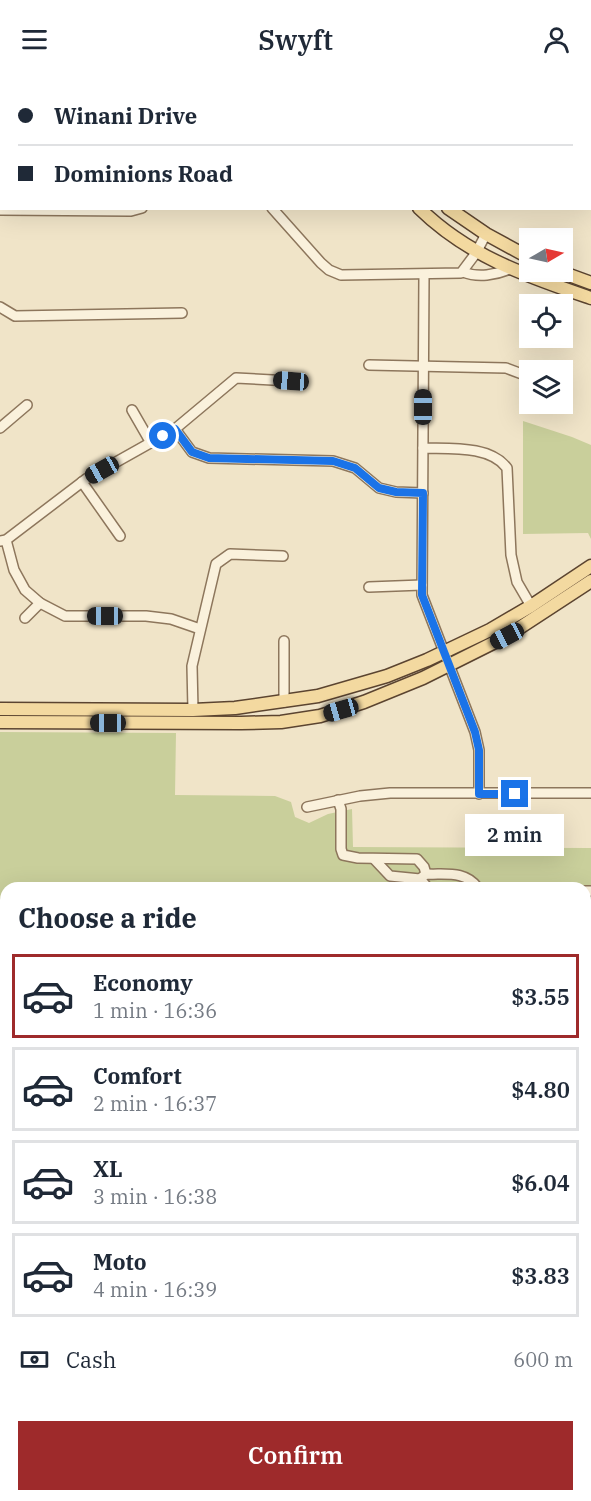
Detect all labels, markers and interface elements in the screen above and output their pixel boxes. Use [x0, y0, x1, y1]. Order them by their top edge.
text: Swyft [258, 22, 333, 57]
icon: menu [18, 23, 51, 56]
icon: person [540, 23, 573, 56]
text: Winani Drive [54, 101, 197, 130]
text: Dominions Road [54, 159, 233, 188]
north arrow [519, 228, 573, 282]
map controls [519, 228, 573, 414]
button: locate [519, 294, 573, 348]
button: layers [519, 360, 573, 414]
car [272, 371, 310, 391]
car [414, 389, 432, 425]
route start [149, 422, 176, 449]
car [82, 453, 122, 487]
car [87, 607, 123, 625]
car [487, 620, 527, 652]
car [321, 696, 361, 724]
car [90, 714, 126, 732]
route end [501, 780, 528, 807]
callout: 2 min [466, 815, 564, 857]
text: 2 min [487, 821, 542, 848]
text: Choose a ride [18, 900, 197, 935]
text: Economy [93, 968, 193, 997]
icon: car [21, 969, 75, 1023]
text: $3.55 [511, 982, 570, 1011]
text: 1 min · 16:36 [93, 997, 217, 1024]
text: Comfort [93, 1061, 182, 1090]
icon: car [21, 1062, 75, 1116]
text: $4.80 [511, 1075, 570, 1104]
text: 2 min · 16:37 [93, 1090, 217, 1117]
text: XL [93, 1154, 123, 1183]
icon: car [21, 1155, 75, 1209]
text: $6.04 [511, 1168, 570, 1197]
text: 3 min · 16:38 [93, 1183, 217, 1210]
text: Moto [93, 1247, 147, 1276]
icon: car [21, 1248, 75, 1302]
text: $3.83 [511, 1261, 570, 1290]
text: 4 min · 16:39 [93, 1276, 217, 1303]
icon: cash [18, 1343, 51, 1376]
text: Cash [66, 1345, 117, 1374]
text: 600 m [513, 1346, 573, 1373]
button: Confirm [18, 1421, 573, 1490]

